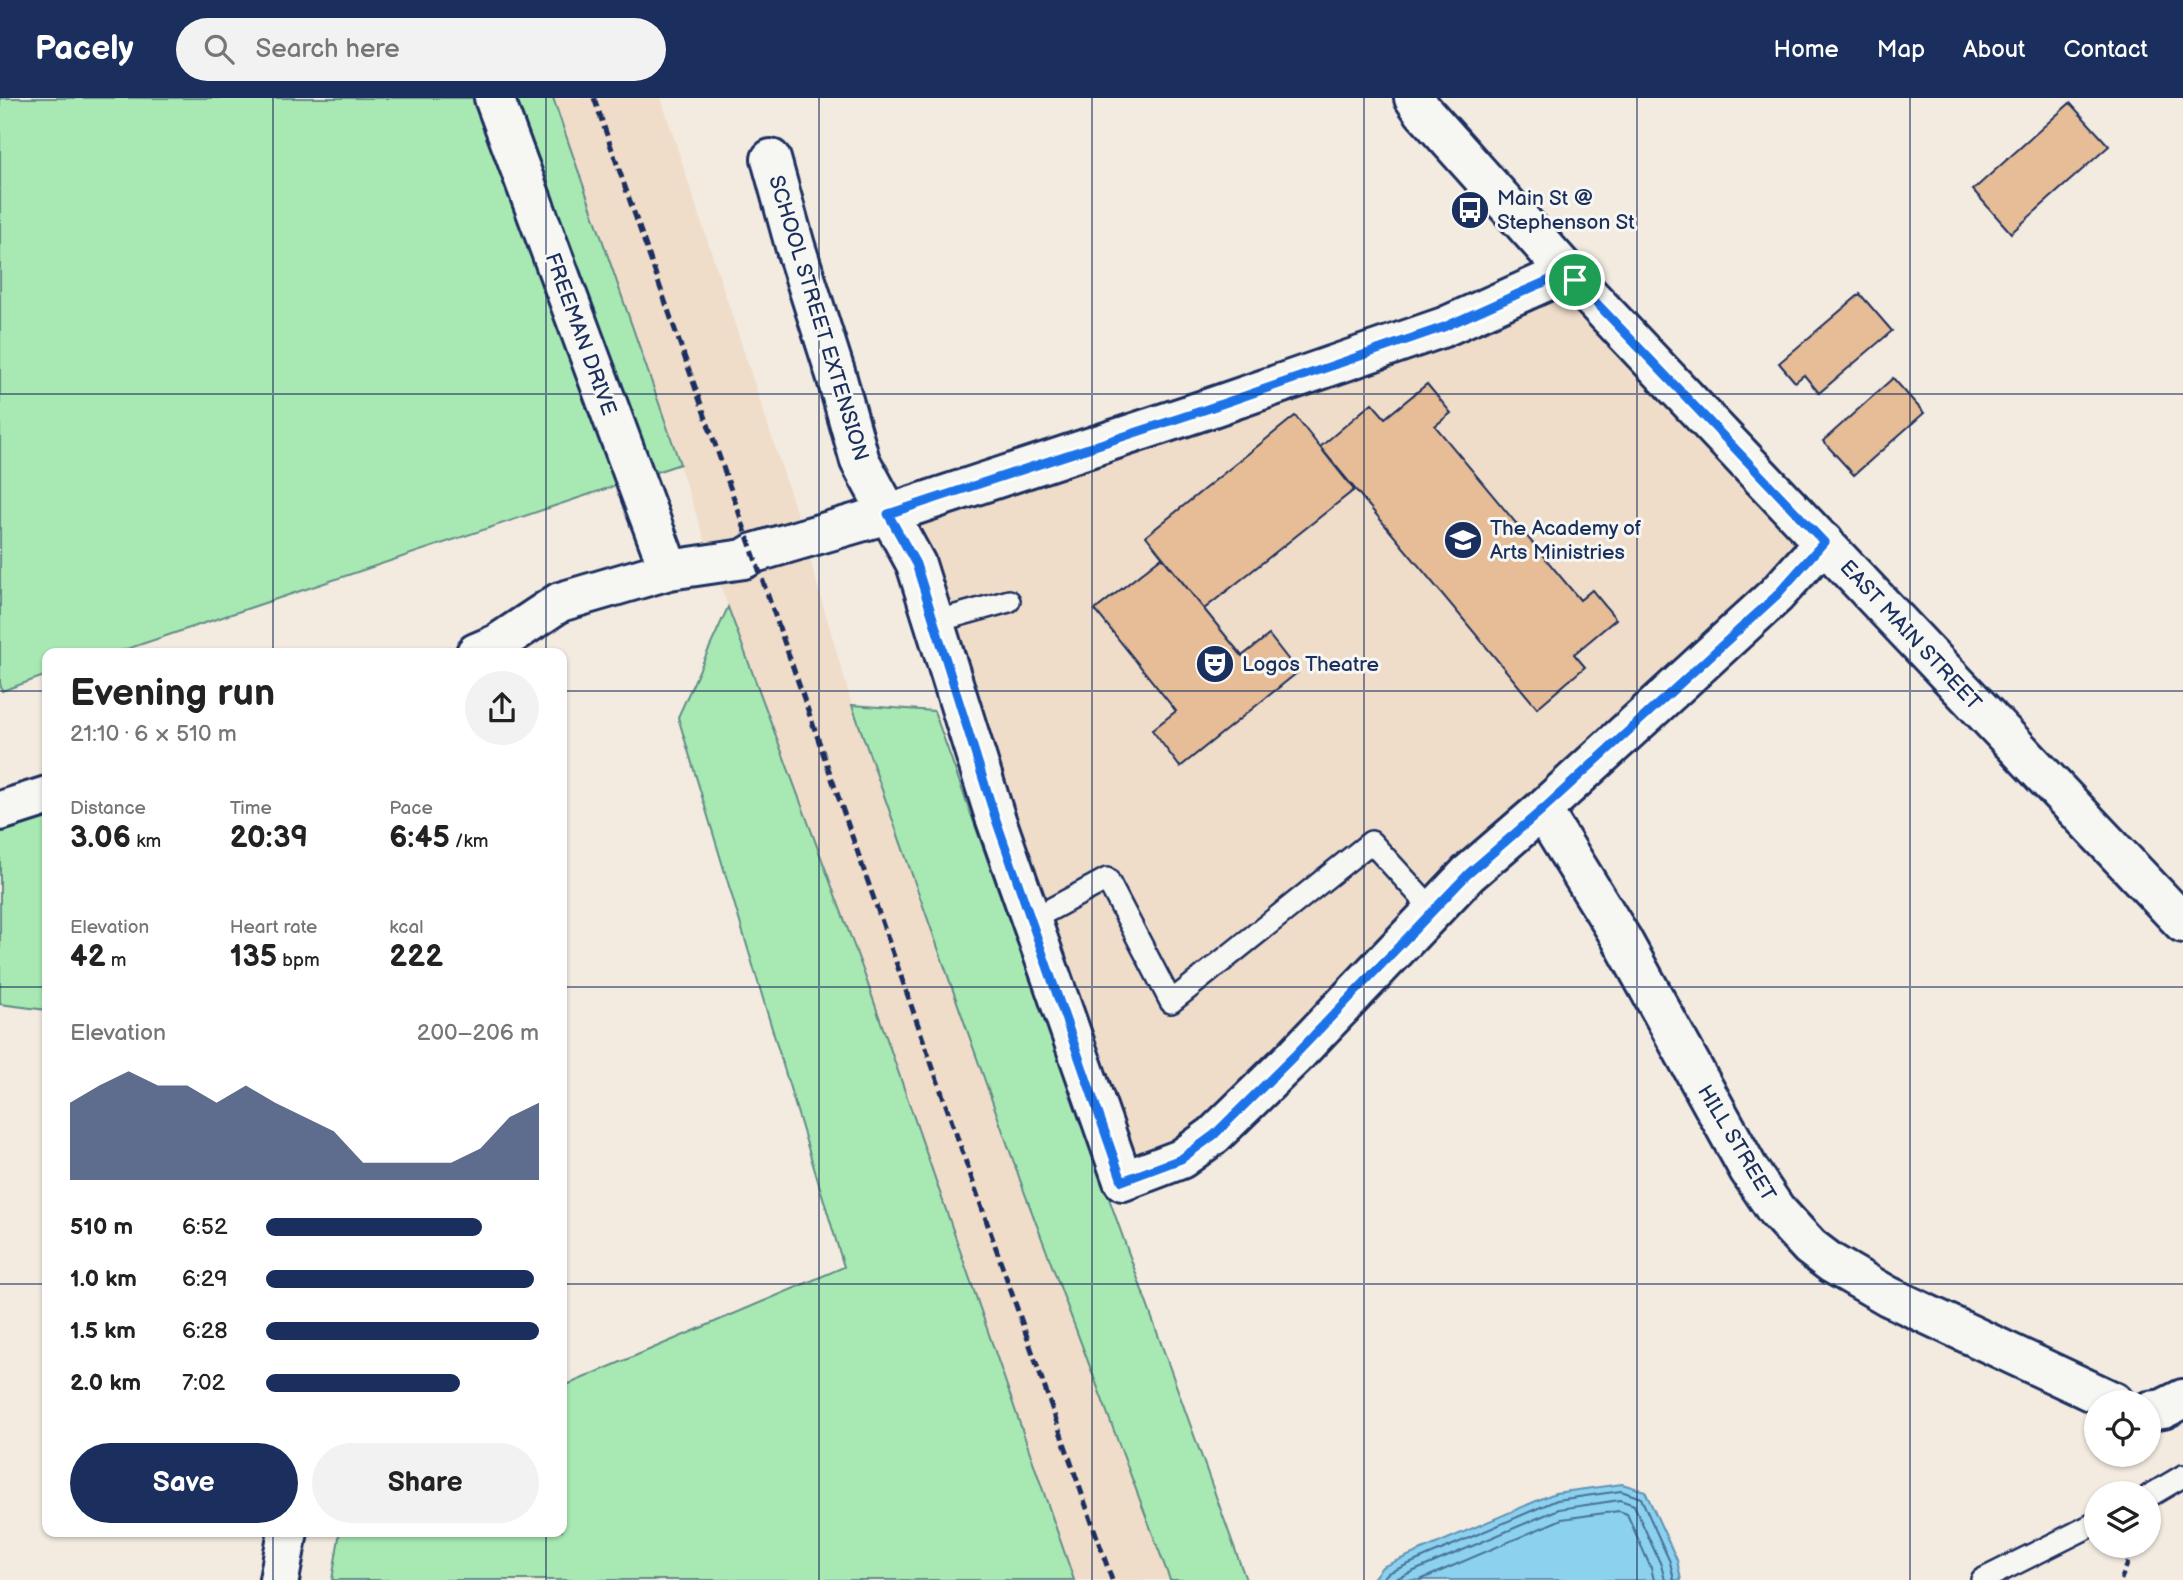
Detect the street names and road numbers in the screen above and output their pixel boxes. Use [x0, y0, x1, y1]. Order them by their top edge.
street label: SCHOOL STREET EXTENSION [763, 173, 874, 464]
street label: FREEMAN DRIVE [540, 250, 622, 419]
street label: EAST MAIN STREET [1835, 555, 1987, 716]
street label: HILL STREET [1692, 1080, 1781, 1206]

